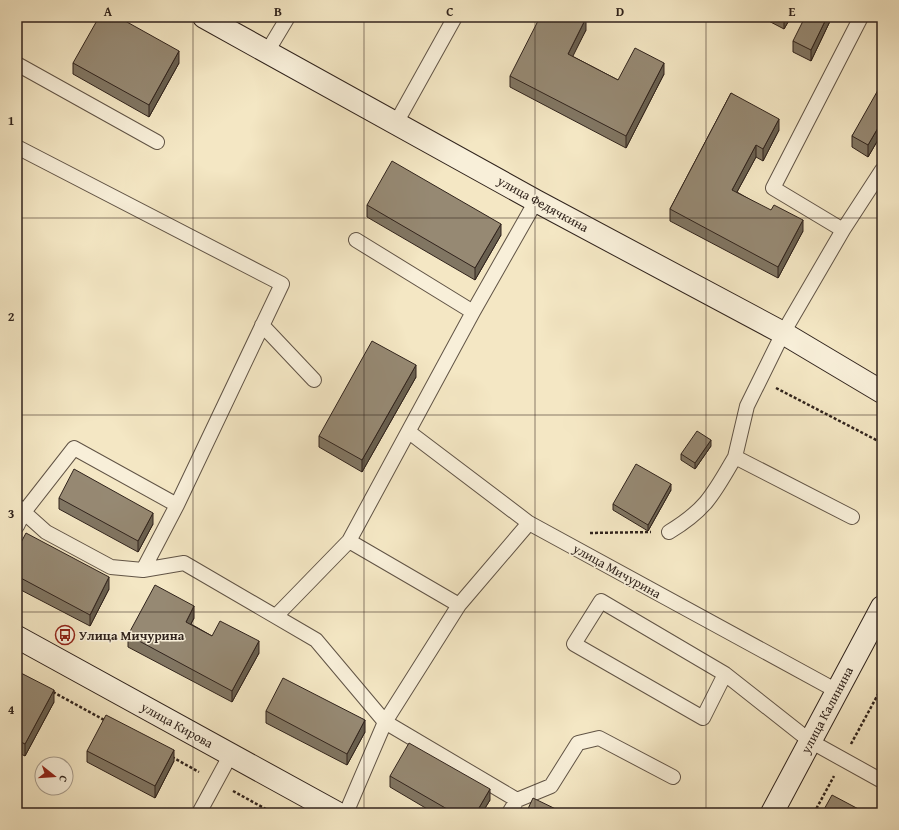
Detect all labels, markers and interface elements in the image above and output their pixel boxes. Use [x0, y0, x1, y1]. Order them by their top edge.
text: A [104, 2, 113, 21]
text: B [274, 2, 282, 21]
text: C [446, 2, 454, 21]
text: D [616, 2, 624, 21]
text: E [789, 2, 796, 21]
text: 1 [8, 111, 14, 130]
street label: улица Федячкина [493, 171, 593, 237]
text: 2 [8, 307, 15, 326]
text: 3 [8, 504, 14, 523]
street label: улица Мичурина [569, 538, 665, 603]
bus stop icon: Улица Мичурина [54, 624, 76, 646]
place label: Улица Мичурина [79, 626, 185, 645]
street label: улица Калинина [796, 662, 858, 758]
street label: улица Кирова [137, 697, 217, 753]
text: 4 [8, 700, 15, 719]
north arrow [34, 756, 74, 796]
text: С [55, 774, 72, 784]

